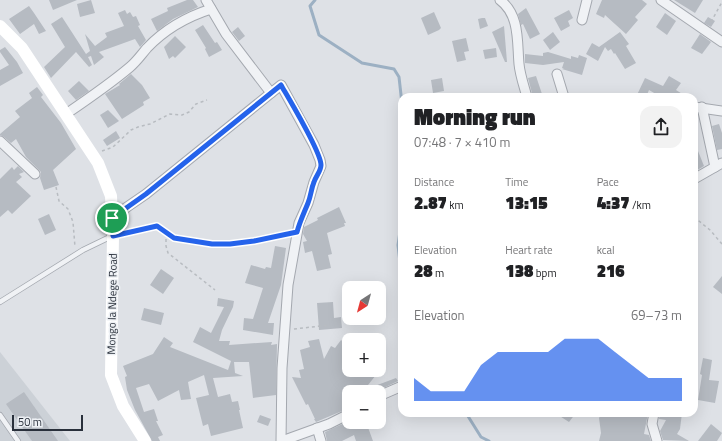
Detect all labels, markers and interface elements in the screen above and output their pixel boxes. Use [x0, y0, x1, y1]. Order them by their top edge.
text: Morning run [414, 100, 536, 134]
button: share [640, 106, 682, 148]
text: 07:48 · 7 × 410 m [414, 132, 510, 152]
text: Distance [414, 174, 454, 190]
text: Time [505, 174, 528, 190]
text: Pace [597, 174, 619, 190]
text: 2.87 [414, 190, 447, 216]
text: 13:15 [505, 190, 548, 216]
text: 4:37 [597, 190, 630, 216]
text: km [447, 197, 464, 213]
text: /km [630, 197, 651, 213]
pin [95, 201, 129, 235]
icon: arrive [101, 207, 123, 229]
text: Elevation [414, 242, 457, 258]
text: Heart rate [505, 242, 553, 258]
text: kcal [597, 242, 615, 258]
street label: Mongo la Ndege Road [103, 253, 121, 355]
text: 28 [414, 258, 433, 284]
text: 138 [505, 258, 533, 284]
text: 216 [597, 258, 625, 284]
text: m [433, 265, 444, 281]
text: bpm [533, 265, 557, 281]
north arrow [342, 281, 386, 325]
map controls [342, 281, 386, 429]
text: Elevation [414, 305, 465, 325]
text: 69–73 m [631, 305, 682, 325]
button: + [342, 333, 386, 377]
button: − [342, 385, 386, 429]
scale bar [12, 413, 83, 432]
text: 50 m [18, 414, 42, 430]

